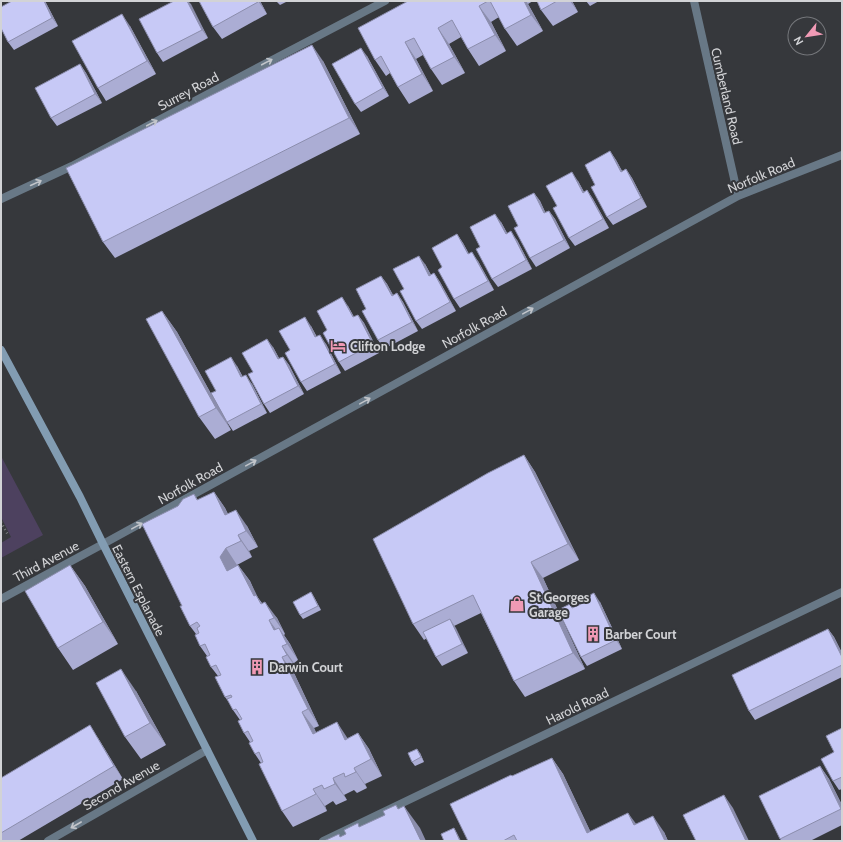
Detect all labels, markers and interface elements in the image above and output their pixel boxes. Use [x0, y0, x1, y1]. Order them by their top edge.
north arrow [787, 16, 827, 56]
text: N [790, 34, 806, 48]
street label: Cumberland Road [708, 46, 746, 146]
one-way arrow [261, 58, 273, 66]
street label: Surrey Road [155, 68, 221, 114]
one-way arrow [146, 119, 158, 127]
street label: Norfolk Road [725, 154, 797, 196]
one-way arrow [30, 179, 42, 186]
street label: Norfolk Road [439, 303, 509, 351]
one-way arrow [522, 307, 534, 315]
hotel icon: Clifton Lodge [329, 337, 347, 355]
place label: Clifton Lodge [350, 338, 426, 354]
one-way arrow [359, 396, 371, 404]
street label: Norfolk Road [155, 459, 225, 507]
one-way arrow [245, 459, 257, 466]
one-way arrow [131, 521, 143, 529]
street label: Third Avenue [10, 537, 82, 585]
street label: Eastern Esplanade [109, 542, 169, 639]
place label: St Georges Garage [529, 589, 590, 620]
shop icon: St Georges Garage [508, 595, 526, 613]
building icon: Barber Court [584, 625, 602, 643]
place label: Barber Court [605, 626, 677, 642]
building icon: Darwin Court [248, 658, 266, 676]
place label: Darwin Court [269, 659, 343, 675]
street label: Harold Road [543, 684, 611, 728]
street label: Second Avenue [80, 756, 162, 813]
one-way arrow [70, 822, 82, 830]

